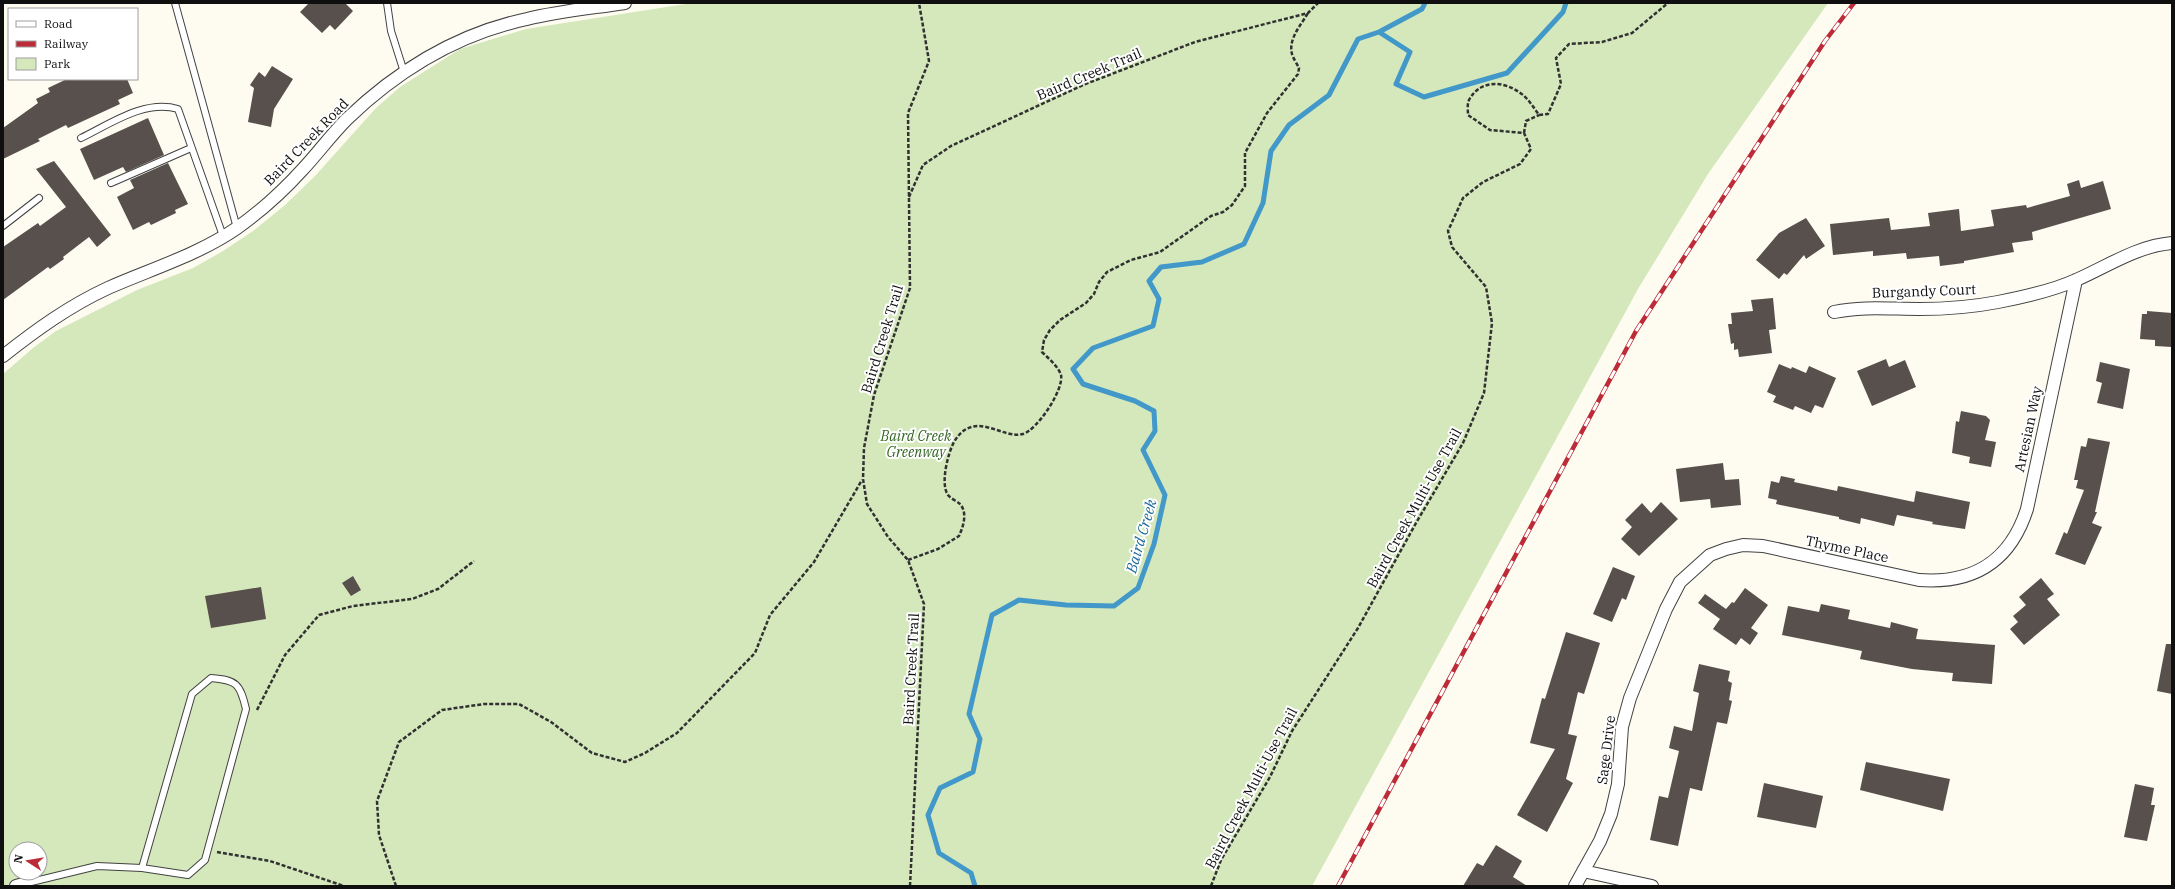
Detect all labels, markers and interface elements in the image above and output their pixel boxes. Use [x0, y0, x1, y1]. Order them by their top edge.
legend [8, 8, 138, 80]
text: Road [44, 16, 73, 31]
text: Railway [44, 36, 89, 51]
street label: Baird Creek Trail [1034, 44, 1144, 104]
text: Park [44, 56, 70, 71]
street label: Baird Creek Road [260, 94, 353, 189]
street label: Burgandy Court [1872, 280, 1976, 302]
street label: Baird Creek Trail [857, 283, 907, 395]
street label: Artesian Way [2010, 384, 2046, 474]
street label: Baird Creek Multi-Use Trail [1363, 425, 1465, 591]
park label: Baird Creek Greenway [880, 427, 952, 461]
water label: Baird Creek [1121, 497, 1161, 576]
street label: Thyme Place [1804, 531, 1890, 567]
street label: Baird Creek Trail [899, 612, 923, 726]
street label: Baird Creek Multi-Use Trail [1201, 704, 1301, 872]
street label: Sage Drive [1593, 714, 1619, 786]
north arrow [8, 841, 48, 881]
text: N [10, 853, 26, 865]

